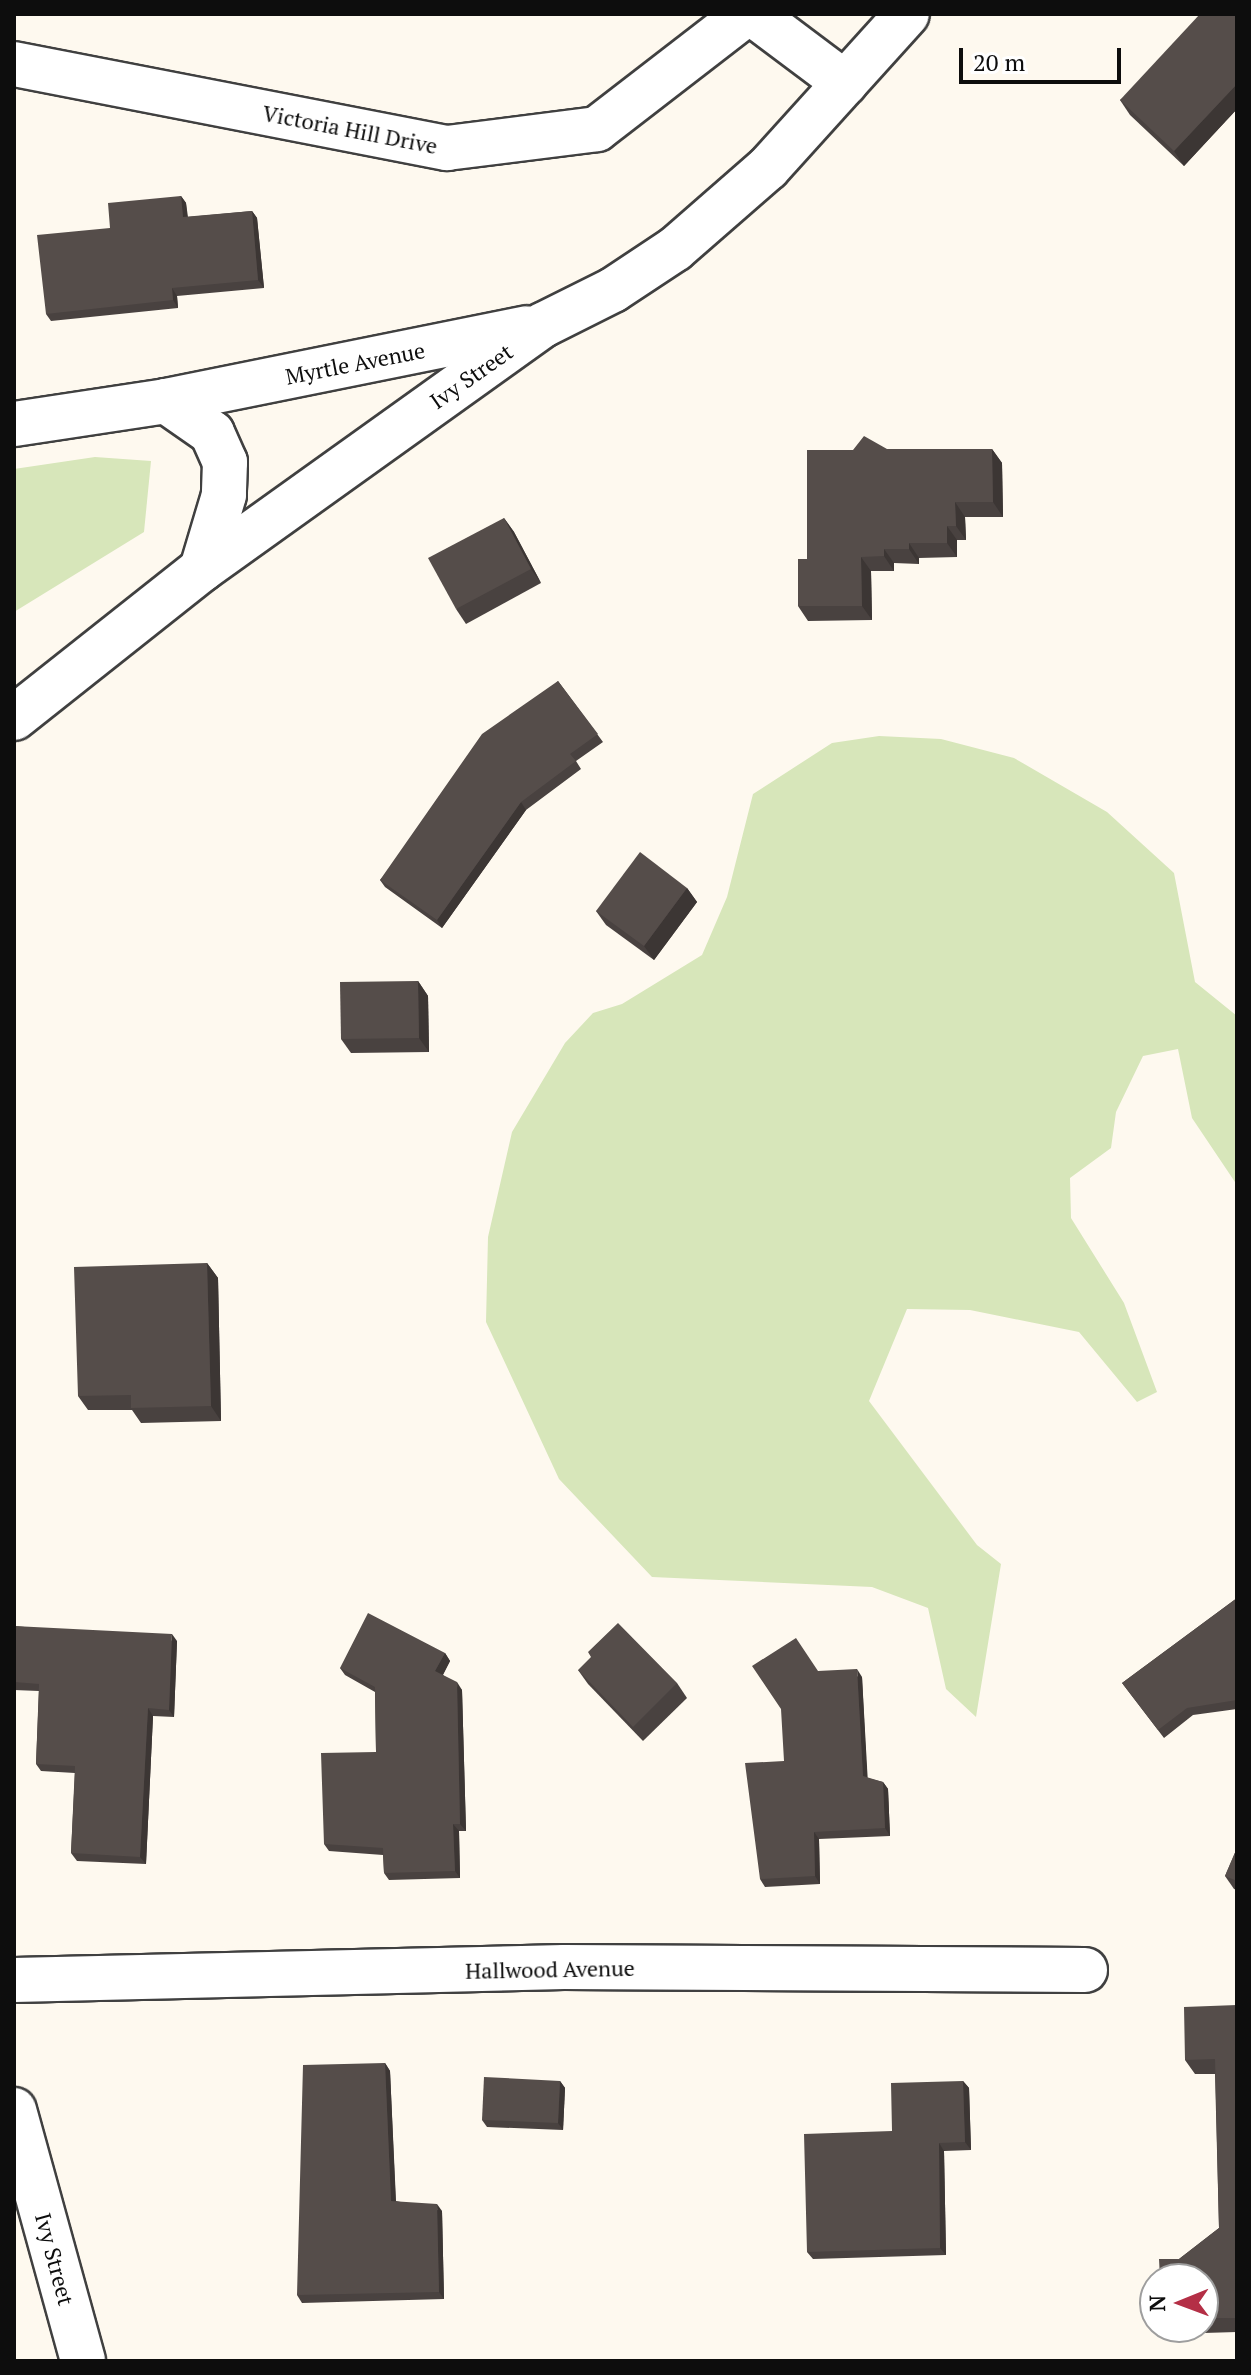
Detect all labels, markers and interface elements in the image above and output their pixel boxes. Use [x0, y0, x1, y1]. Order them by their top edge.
scale bar [963, 32, 1125, 82]
text: 20 m [973, 46, 1025, 78]
street label: Victoria Hill Drive [260, 99, 440, 159]
street label: Myrtle Avenue [283, 337, 427, 389]
street label: Ivy Street [425, 338, 517, 414]
street label: Hallwood Avenue [465, 1954, 635, 1984]
street label: Ivy Street [30, 2210, 80, 2308]
north arrow [1139, 2263, 1219, 2343]
text: N [1142, 2295, 1171, 2312]

